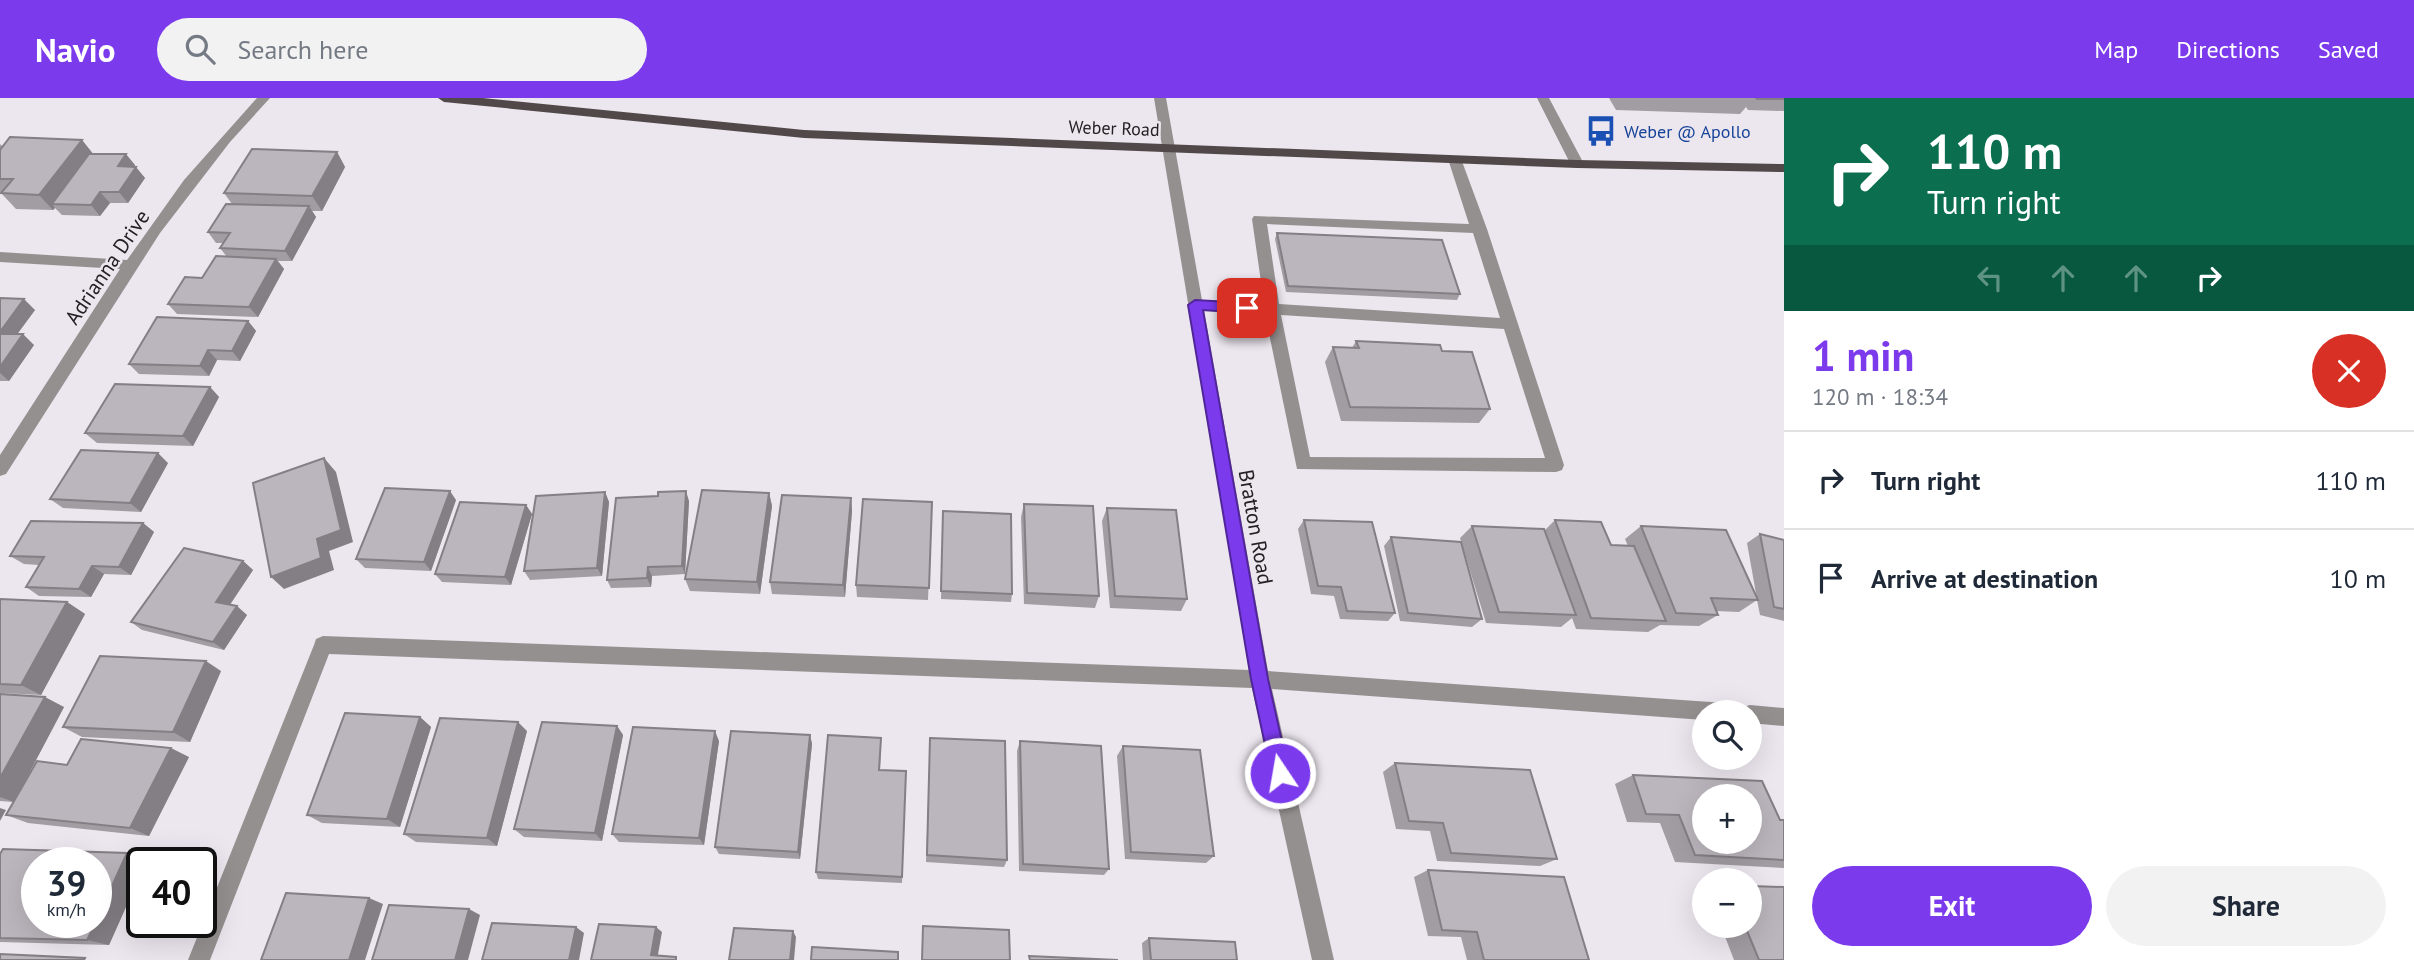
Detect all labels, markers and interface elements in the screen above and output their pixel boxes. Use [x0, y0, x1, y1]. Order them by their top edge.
search box [157, 18, 647, 81]
text: Navio [35, 28, 115, 71]
icon: search [181, 30, 219, 68]
text: Search here [237, 33, 369, 66]
text: Map [2094, 34, 2138, 65]
text: Directions [2176, 34, 2280, 65]
text: Saved [2318, 34, 2379, 65]
bus stop icon: Weber @ Apollo [1584, 114, 1618, 148]
street label: Weber Road [1068, 115, 1160, 141]
text: 110 m [1927, 119, 2062, 183]
place label: Weber @ Apollo [1624, 120, 1751, 143]
icon: right [1812, 126, 1903, 217]
text: Turn right [1927, 181, 2061, 223]
street label: Adrianna Drive [59, 204, 155, 330]
icon: left [1971, 259, 2009, 297]
icon: ahead [2044, 259, 2082, 297]
icon: ahead [2117, 259, 2155, 297]
icon: right [2190, 259, 2228, 297]
pin [1217, 278, 1277, 338]
icon: arrive [1228, 289, 1266, 327]
text: 1 min [1812, 328, 1914, 383]
button: close [2312, 334, 2386, 408]
text: 120 m · 18:34 [1812, 382, 1948, 411]
icon: right [1812, 461, 1850, 499]
text: Turn right [1871, 464, 1980, 497]
text: 110 m [2315, 464, 2386, 497]
street label: Bratton Road [1233, 467, 1279, 587]
icon: arrive [1812, 559, 1850, 597]
text: Arrive at destination [1871, 562, 2098, 595]
text: 10 m [2330, 562, 2386, 595]
map controls [1692, 700, 1762, 938]
button: search [1692, 700, 1762, 770]
position arrow [1243, 736, 1317, 810]
button: + [1692, 784, 1762, 854]
speed limit sign: 40 [126, 847, 217, 938]
text: 39 [47, 860, 86, 906]
button: Exit [1812, 866, 2092, 946]
button: Share [2106, 866, 2386, 946]
button: − [1692, 868, 1762, 938]
text: km/h [47, 898, 86, 921]

